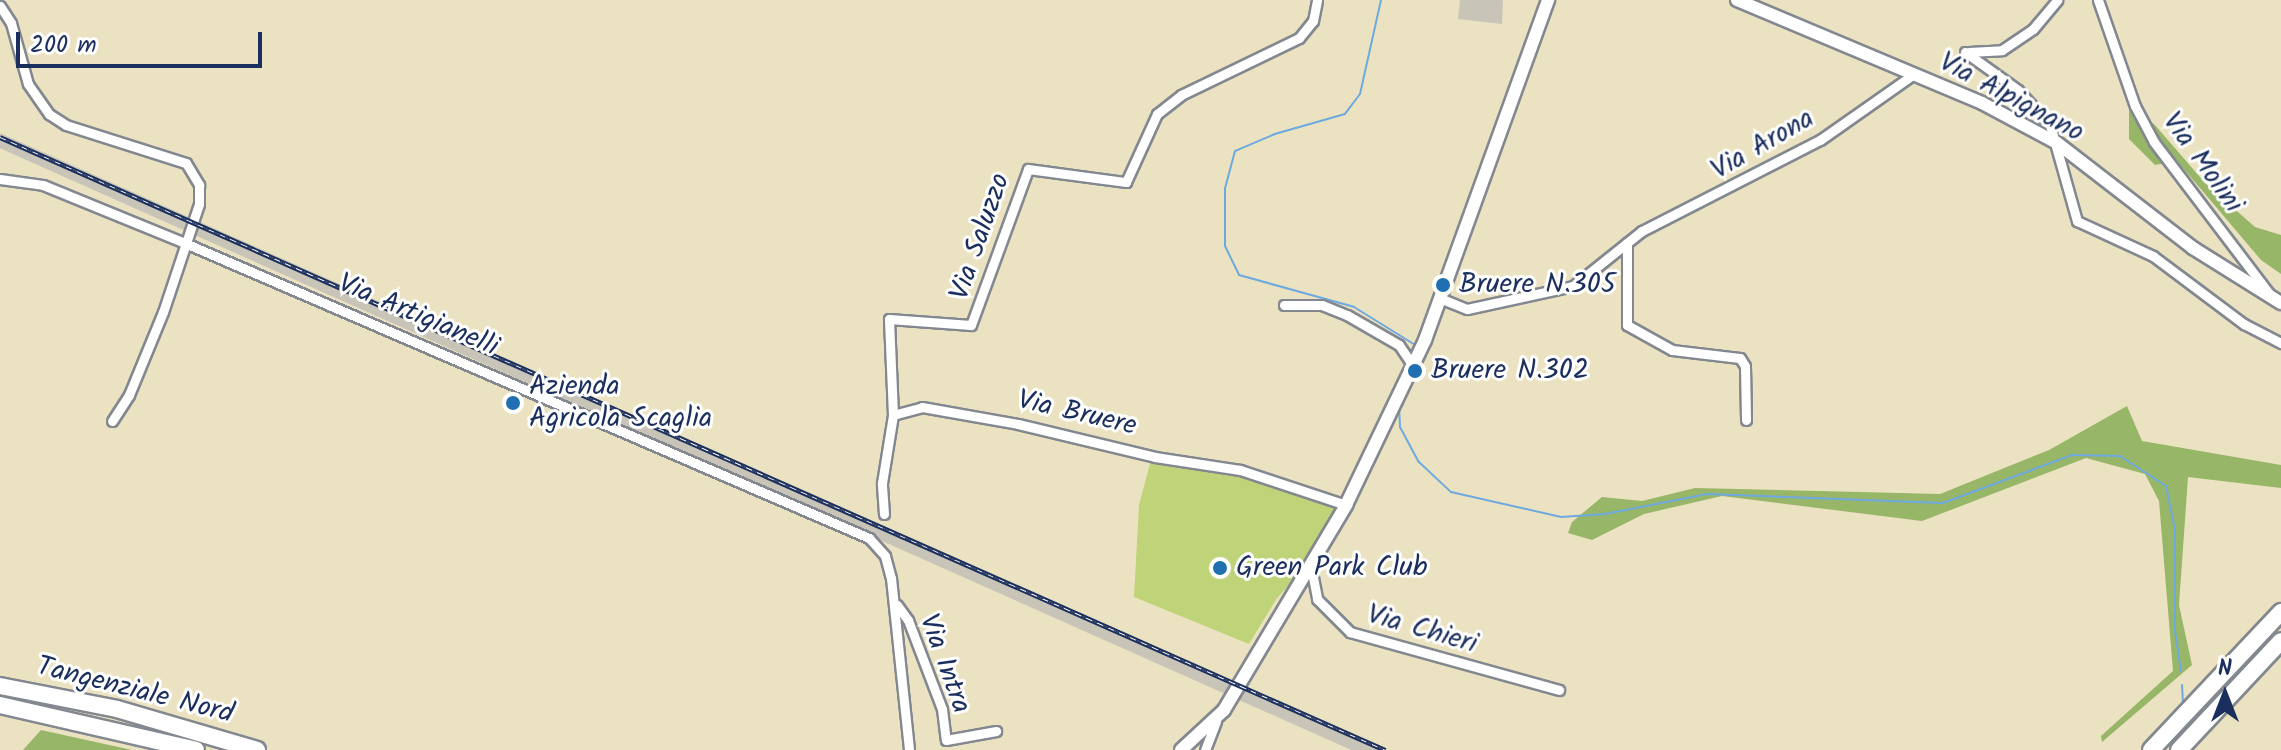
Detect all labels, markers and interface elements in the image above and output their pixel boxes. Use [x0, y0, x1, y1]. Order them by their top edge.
scale bar [20, 16, 266, 66]
text: 200 m [30, 26, 97, 65]
street label: Via Alpignano [1933, 46, 2089, 150]
street label: Via Arona [1706, 102, 1820, 188]
street label: Via Molini [2154, 106, 2250, 220]
street label: Via Saluzzo [944, 169, 1018, 305]
street label: Via Artigianelli [333, 267, 503, 365]
place label: Bruere N.305 [1459, 268, 1616, 302]
marker: Bruere N.305 [1434, 276, 1452, 294]
place label: Bruere N.302 [1431, 354, 1589, 388]
marker: Bruere N.302 [1406, 362, 1424, 380]
place label: Azienda Agricola Scaglia [529, 370, 712, 436]
street label: Via Bruere [1014, 384, 1140, 444]
marker: Azienda Agricola Scaglia [504, 394, 522, 412]
place label: Green Park Club [1236, 551, 1427, 585]
marker: Green Park Club [1211, 559, 1229, 577]
street label: Via Chieri [1363, 598, 1481, 662]
street label: Via Intra [911, 610, 977, 718]
street label: Tangenziale Nord [33, 650, 237, 732]
text: N [2218, 652, 2232, 687]
north arrow [2185, 654, 2265, 734]

